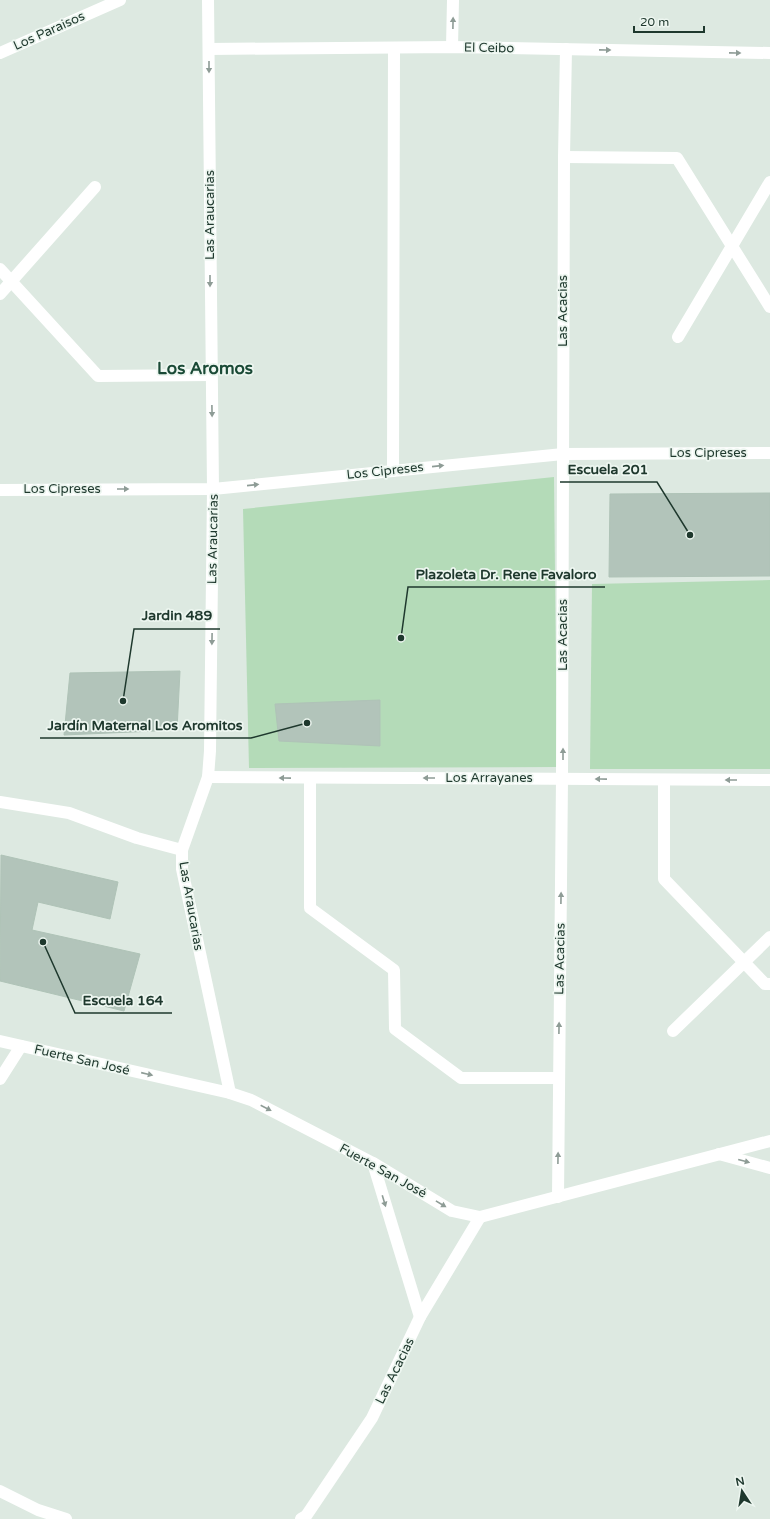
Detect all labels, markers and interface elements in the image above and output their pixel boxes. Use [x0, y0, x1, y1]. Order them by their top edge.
street label: Los Paraisos [11, 8, 87, 54]
scale bar [634, 8, 704, 34]
text: 20 m [640, 15, 669, 29]
one-way arrow [450, 16, 456, 29]
street label: El Ceibo [464, 40, 514, 56]
one-way arrow [599, 47, 612, 53]
one-way arrow [729, 50, 742, 56]
one-way arrow [206, 61, 212, 74]
street label: Las Araucarias [202, 170, 218, 260]
one-way arrow [207, 275, 213, 288]
street label: Las Acacias [555, 275, 571, 347]
district label: Los Aromos [157, 358, 253, 379]
one-way arrow [209, 405, 215, 418]
street label: Los Cipreses [669, 445, 747, 461]
callout: Escuela 201 [560, 456, 657, 482]
street label: Los Cipreses [346, 459, 424, 483]
text: Escuela 201 [568, 461, 648, 478]
one-way arrow [432, 463, 444, 469]
street label: Los Cipreses [23, 481, 101, 497]
one-way arrow [247, 481, 259, 488]
one-way arrow [117, 486, 130, 492]
street label: Las Araucarias [204, 494, 222, 584]
callout: Plazoleta Dr. Rene Favaloro [408, 561, 605, 587]
text: Plazoleta Dr. Rene Favaloro [415, 566, 597, 583]
street label: Las Acacias [555, 599, 571, 671]
callout: Jardin 489 [134, 603, 220, 629]
text: Jardin 489 [141, 607, 212, 624]
one-way arrow [208, 633, 215, 645]
callout: Jardín Maternal Los Aromitos [40, 712, 251, 738]
text: Jardín Maternal Los Aromitos [46, 717, 243, 734]
one-way arrow [560, 747, 566, 760]
street label: Los Arrayanes [445, 770, 533, 786]
one-way arrow [278, 775, 291, 781]
one-way arrow [422, 775, 435, 781]
one-way arrow [594, 776, 607, 782]
one-way arrow [724, 777, 737, 783]
street label: Las Araucarias [175, 860, 207, 952]
one-way arrow [558, 891, 564, 904]
street label: Las Acacias [551, 923, 569, 995]
callout: Escuela 164 [75, 987, 172, 1013]
text: Escuela 164 [83, 992, 164, 1009]
one-way arrow [556, 1021, 562, 1034]
street label: Fuerte San José [33, 1041, 131, 1079]
one-way arrow [141, 1072, 153, 1078]
one-way arrow [260, 1105, 272, 1111]
street label: Fuerte San José [336, 1140, 430, 1202]
one-way arrow [555, 1151, 561, 1164]
one-way arrow [739, 1158, 751, 1164]
one-way arrow [381, 1195, 387, 1207]
one-way arrow [436, 1200, 446, 1208]
street label: Las Acacias [372, 1335, 418, 1407]
north arrow [722, 1471, 762, 1511]
text: N [734, 1474, 746, 1489]

